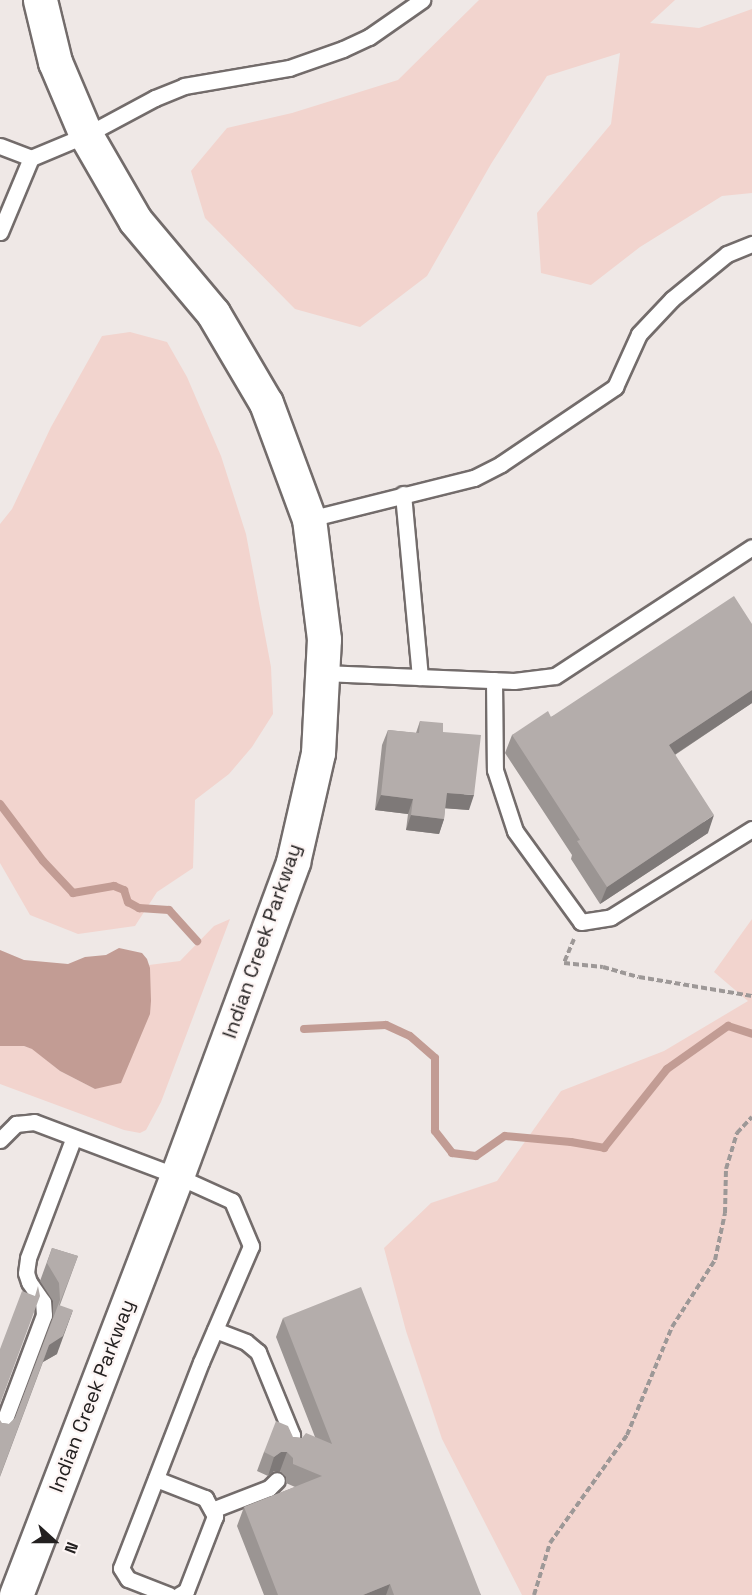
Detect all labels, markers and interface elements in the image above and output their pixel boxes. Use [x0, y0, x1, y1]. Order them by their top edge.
street label: Indian Creek Parkway [217, 840, 307, 1042]
street label: Indian Creek Parkway [44, 1296, 140, 1496]
north arrow [24, 1511, 84, 1571]
text: N [60, 1539, 83, 1556]

